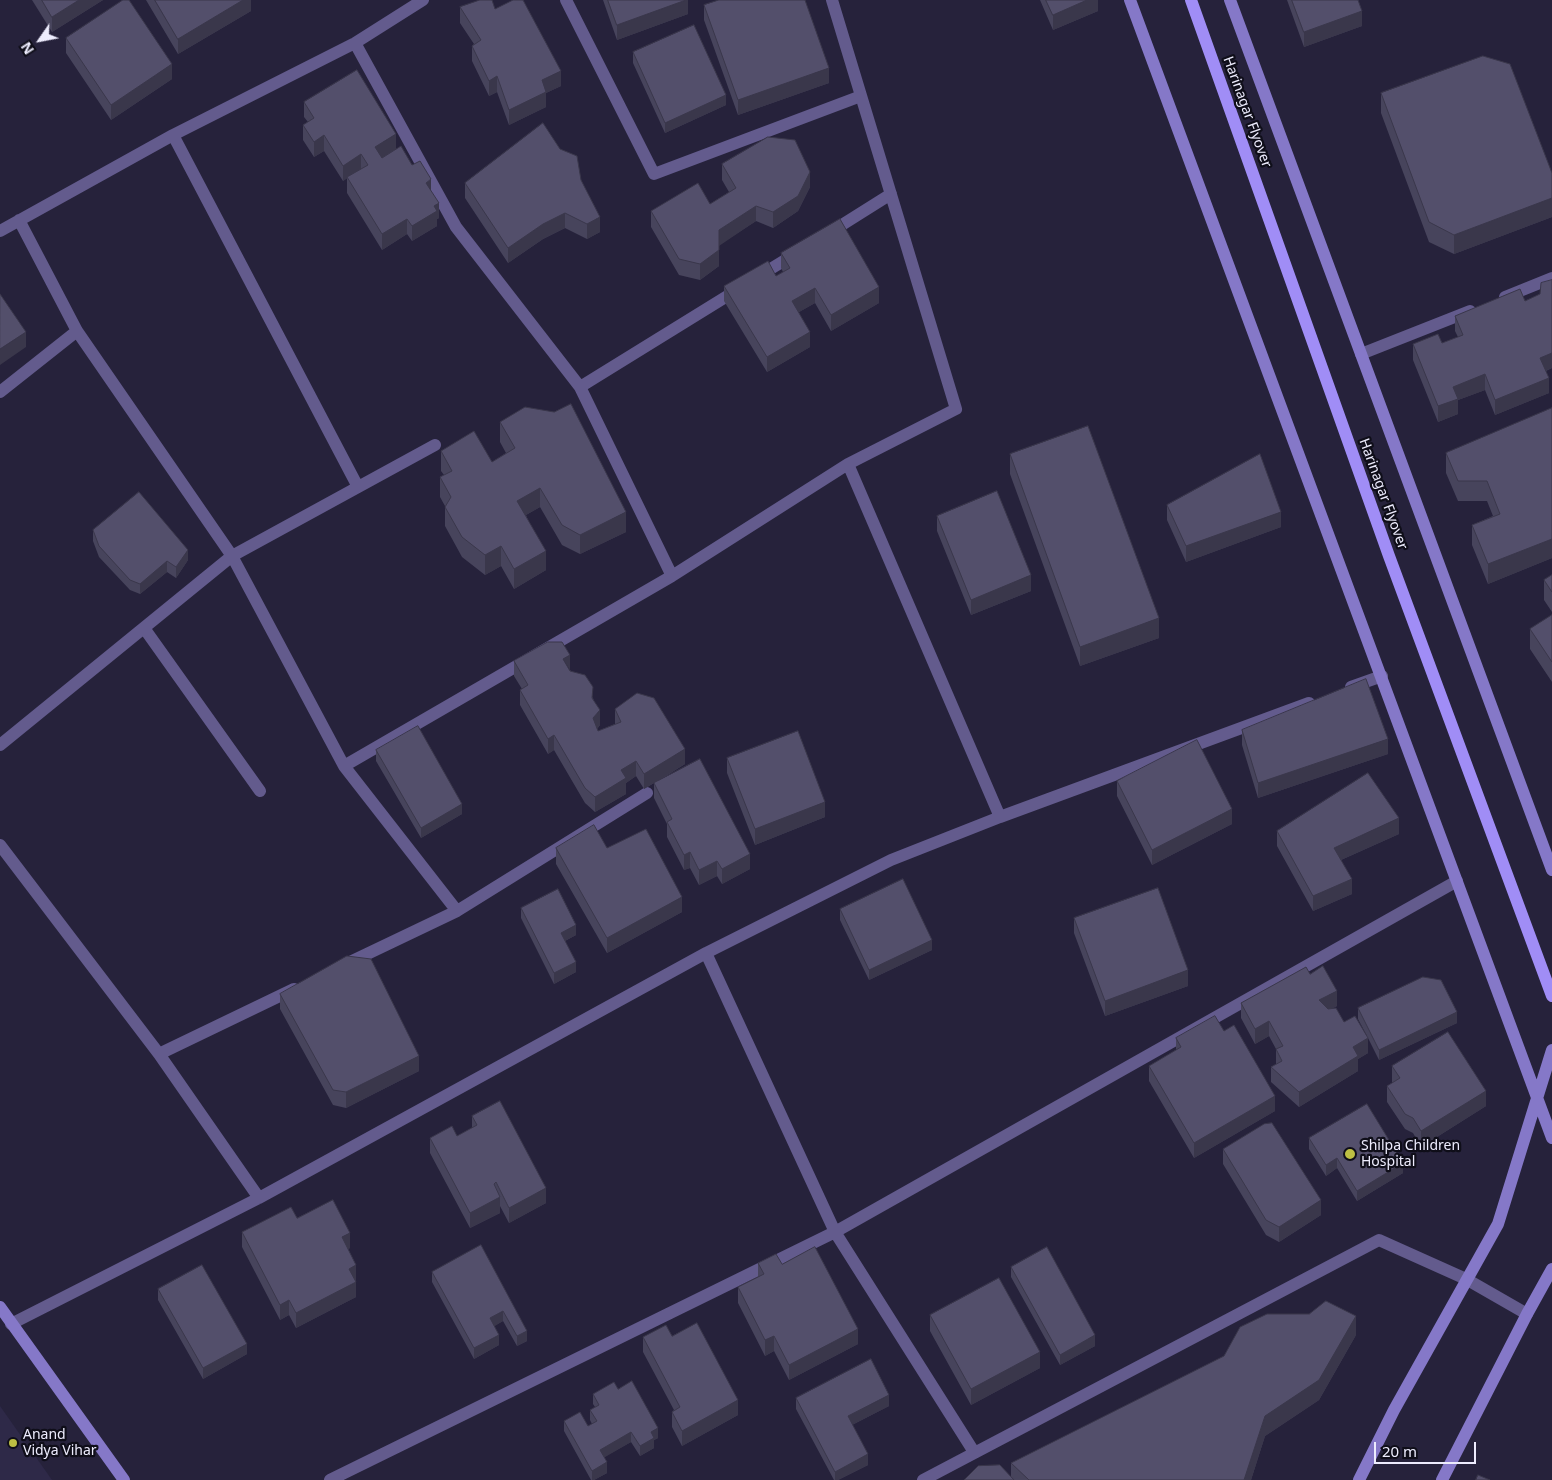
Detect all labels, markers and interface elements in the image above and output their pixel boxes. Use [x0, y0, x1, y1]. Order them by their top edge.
north arrow [15, 15, 65, 65]
text: N [16, 38, 38, 58]
street label: Harinagar Flyover [1219, 54, 1275, 170]
street label: Harinagar Flyover [1355, 436, 1411, 552]
place label: Shilpa Children Hospital [1361, 1138, 1460, 1170]
marker: Shilpa Children Hospital [1343, 1147, 1357, 1161]
place label: Anand Vidya Vihar [23, 1427, 97, 1460]
scale bar [1377, 1432, 1480, 1464]
marker: Anand Vidya Vihar [7, 1437, 19, 1449]
text: 20 m [1382, 1441, 1417, 1461]

